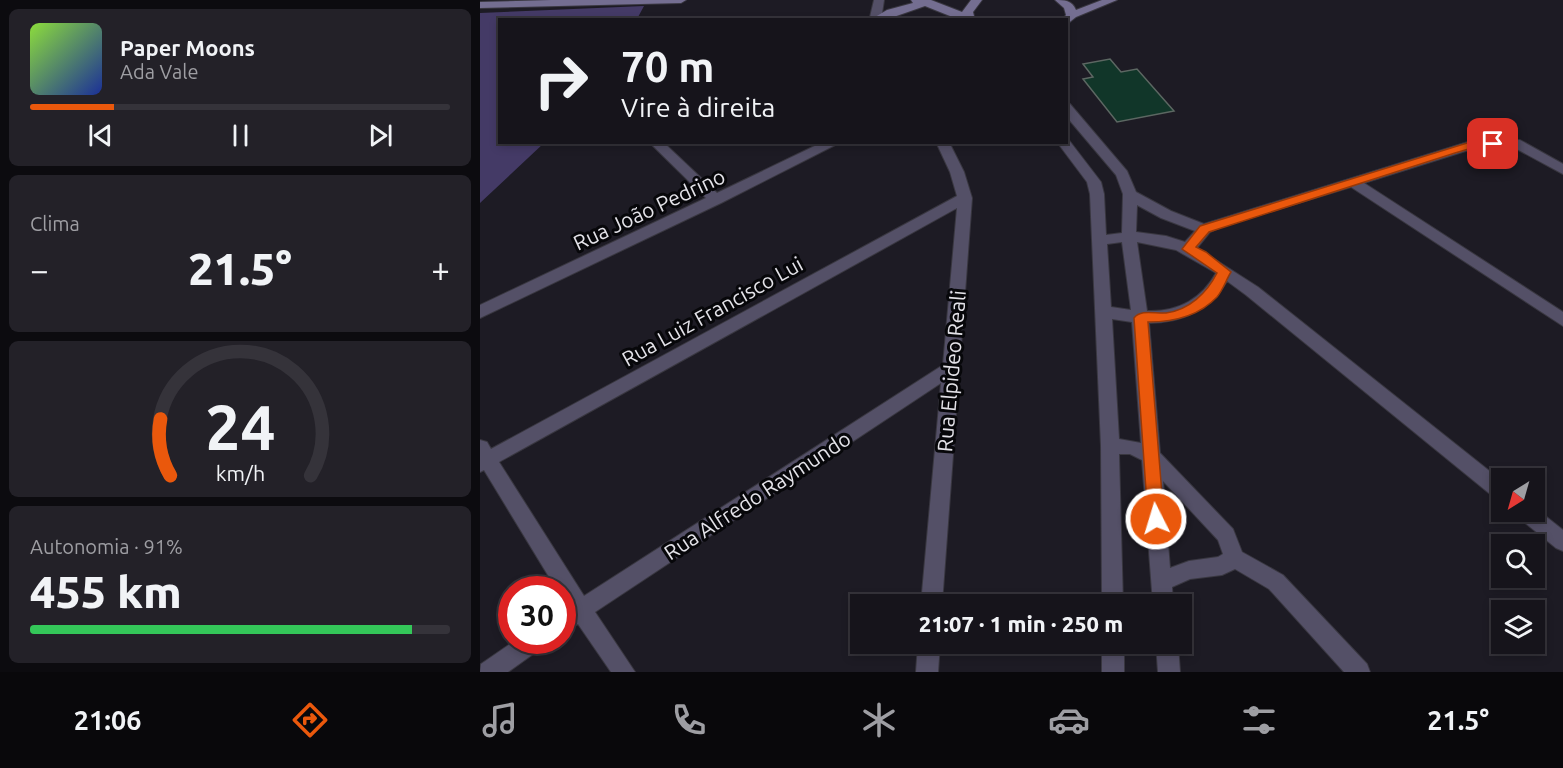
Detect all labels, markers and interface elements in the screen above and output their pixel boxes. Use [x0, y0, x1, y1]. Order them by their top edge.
text: Paper Moons [120, 35, 255, 60]
icon: right [522, 42, 600, 120]
text: 70 m [621, 43, 715, 90]
text: Ada Vale [120, 60, 198, 83]
text: Vire à direita [621, 92, 775, 122]
pin [1467, 118, 1518, 169]
icon: previous [84, 119, 117, 152]
icon: pause [224, 119, 257, 152]
icon: next [364, 119, 397, 152]
icon: arrive [1476, 127, 1509, 160]
street label: Rua João Pedrino [569, 163, 729, 255]
text: Clima [30, 212, 80, 235]
text: 21.5° [188, 243, 292, 294]
text: − [30, 251, 49, 288]
text: + [431, 251, 450, 288]
street label: Rua Luiz Francisco Lui [617, 251, 807, 371]
street label: Rua Elpideo Reali [932, 289, 970, 453]
text: 24 [205, 392, 275, 462]
street label: Rua Alfredo Raymundo [659, 426, 855, 564]
text: km/h [215, 461, 265, 485]
north arrow [1491, 468, 1545, 522]
map controls [1491, 468, 1545, 654]
position arrow [1124, 487, 1188, 551]
button: search [1491, 534, 1545, 588]
text: Autonomia · 91% [30, 535, 183, 558]
text: 455 km [30, 566, 182, 617]
speed limit sign: 30 [498, 576, 576, 654]
button: layers [1491, 600, 1545, 654]
text: 21:07 · 1 min · 250 m [919, 611, 1123, 636]
icon: directions [289, 699, 331, 741]
icon: music [479, 699, 521, 741]
icon: phone [668, 699, 710, 741]
icon: climate [858, 699, 900, 741]
icon: car [1048, 699, 1090, 741]
icon: filters [1238, 699, 1280, 741]
text: 21:06 [74, 705, 141, 735]
text: 21.5° [1427, 705, 1489, 735]

